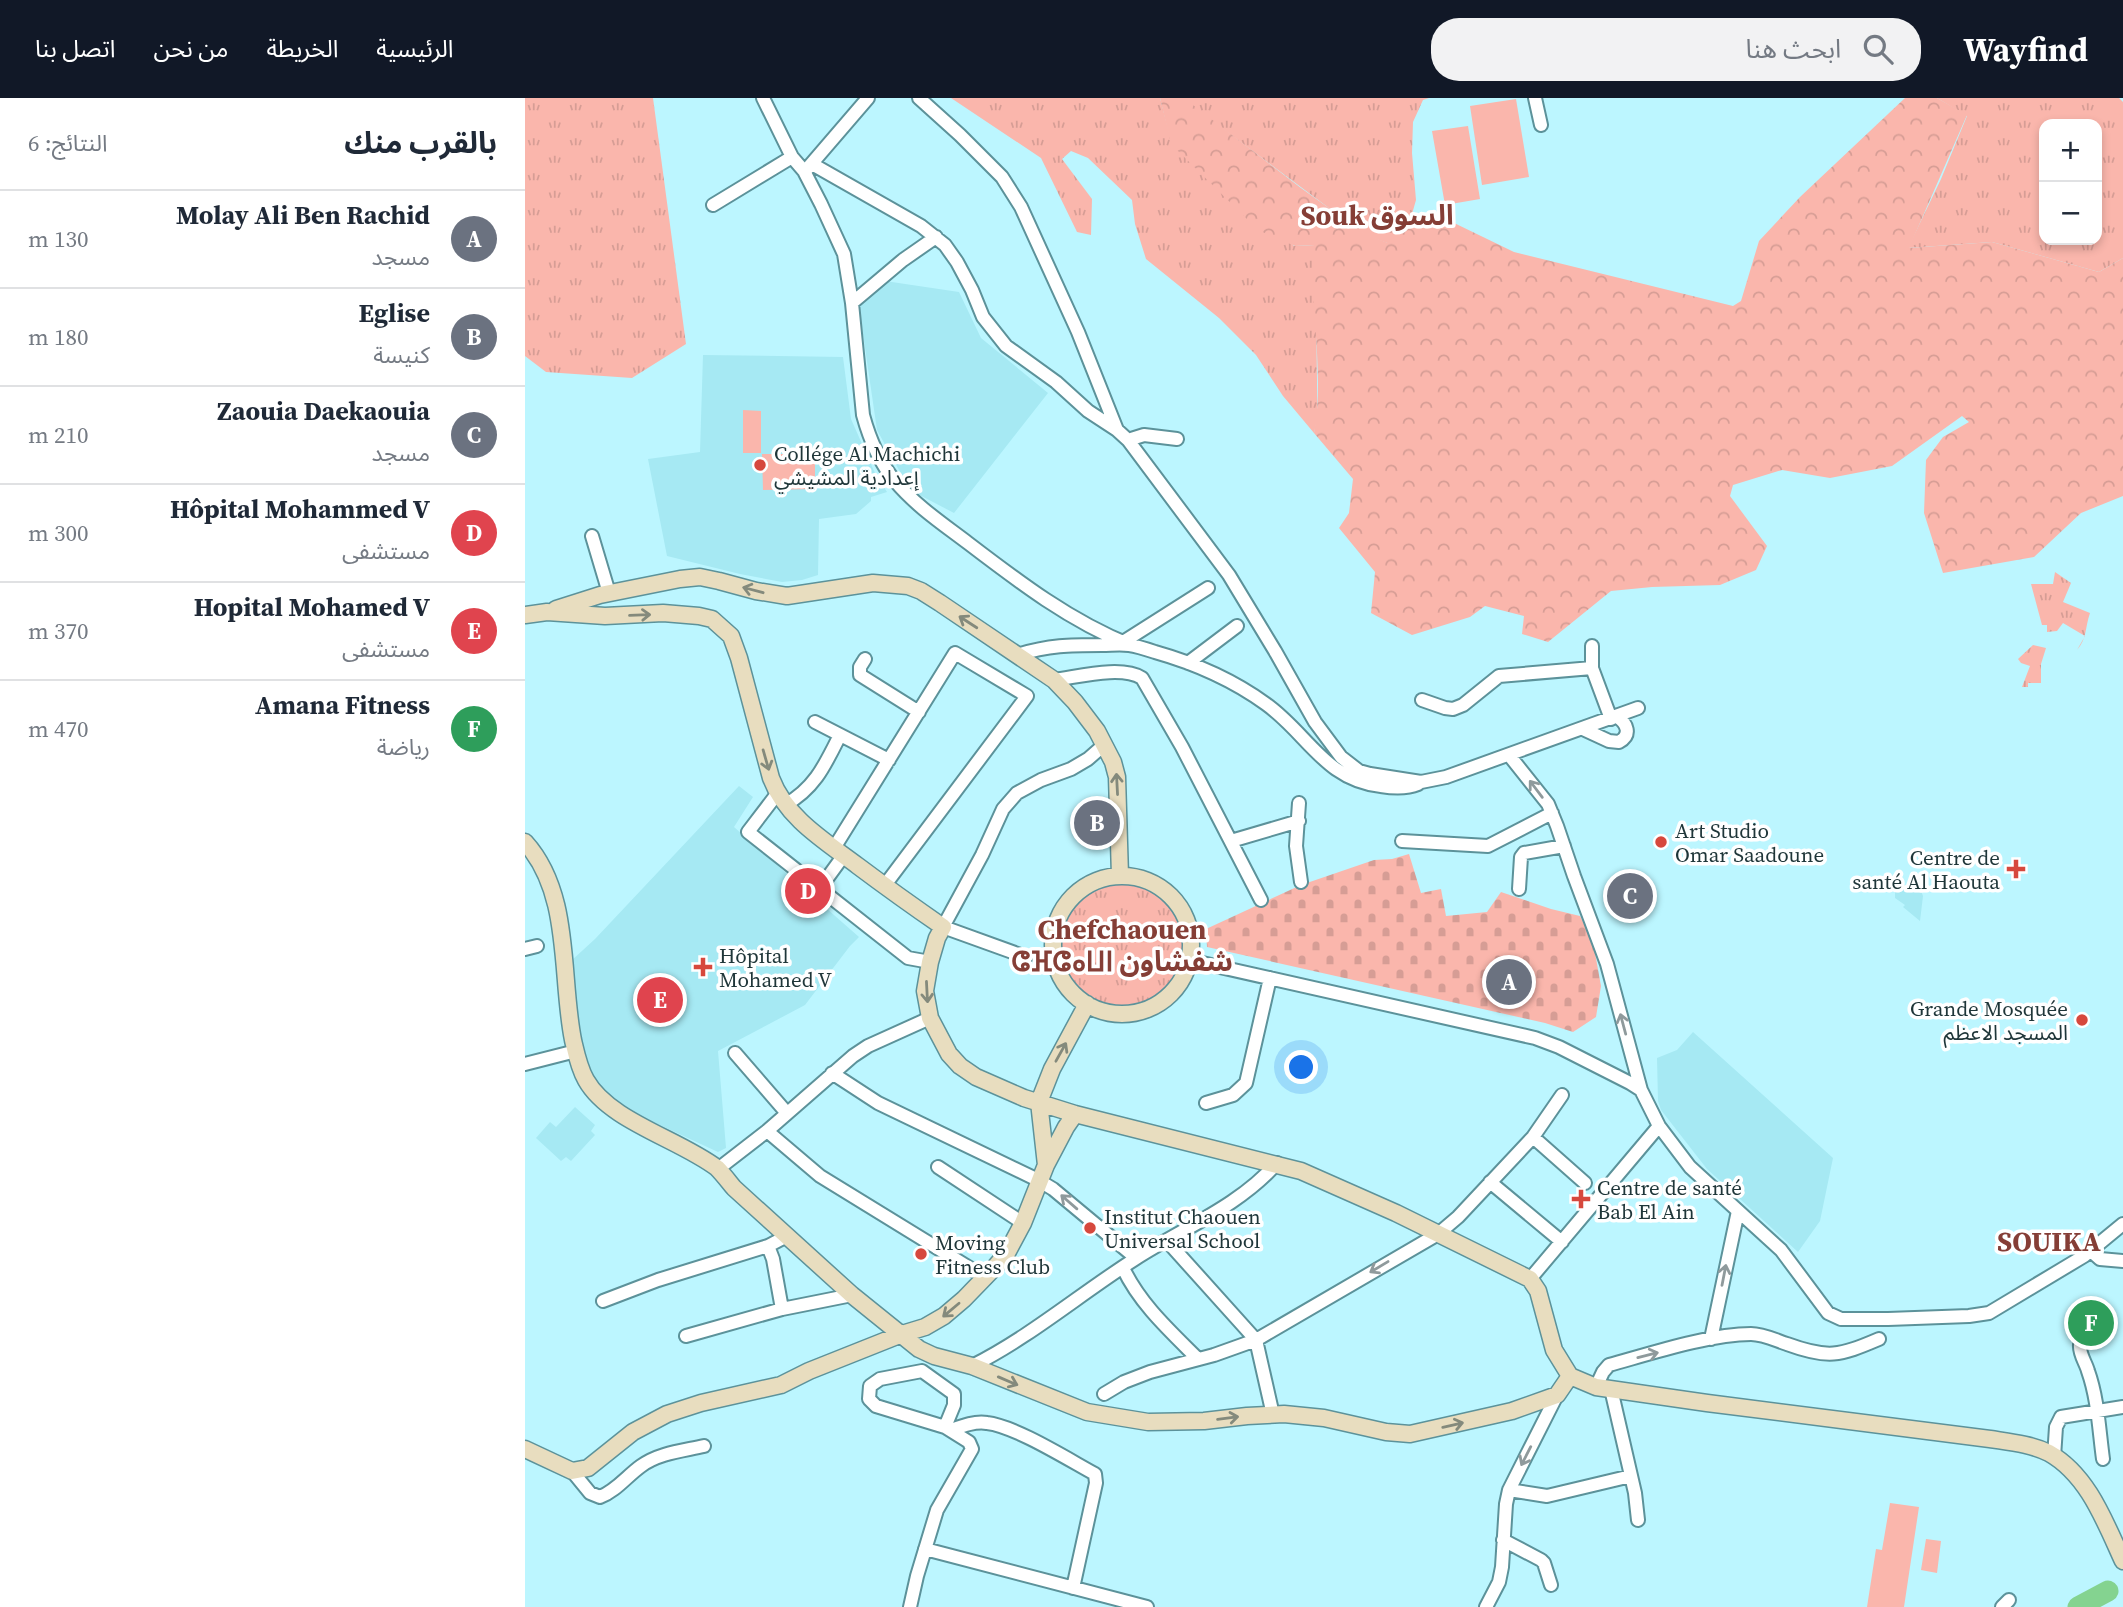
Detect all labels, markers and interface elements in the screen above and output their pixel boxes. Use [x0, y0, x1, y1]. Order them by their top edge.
search box [1431, 18, 1921, 81]
text: Wayfind [1963, 27, 2088, 72]
icon: search [1859, 30, 1897, 68]
text: ابحث هنا [1746, 31, 1841, 67]
text: اتصل بنا [35, 32, 115, 65]
text: من نحن [153, 32, 228, 65]
text: الخريطة [266, 32, 338, 65]
text: الرئيسية [376, 32, 454, 65]
map controls [2039, 119, 2102, 245]
button: + [2039, 119, 2102, 182]
text: بالقرب منك [344, 122, 497, 163]
text: النتائج: 6 [28, 127, 108, 159]
button: − [2039, 182, 2102, 245]
district label: Souk السوق [1300, 196, 1454, 234]
text: Molay Ali Ben Rachid [176, 197, 430, 233]
text: 130 m [28, 223, 89, 255]
text: A [466, 223, 482, 255]
text: مسجد [371, 241, 430, 273]
text: Eglise [359, 295, 430, 331]
text: 180 m [28, 321, 89, 353]
text: B [467, 321, 482, 353]
text: كنيسة [373, 339, 430, 371]
text: Zaouia Daekaouia [217, 393, 430, 429]
text: 210 m [28, 419, 89, 451]
text: C [467, 419, 481, 451]
text: مسجد [371, 437, 430, 469]
place label: Collége Al Machichi إعدادية المشيشي [774, 439, 960, 493]
marker: Collége Al Machichi إعدادية المشيشي [752, 457, 768, 473]
text: Hôpital Mohammed V [170, 491, 430, 527]
text: 300 m [28, 517, 89, 549]
text: D [466, 517, 482, 549]
text: مستشفى [342, 535, 430, 567]
one-way arrow [742, 583, 764, 596]
text: Hopital Mohamed V [194, 589, 430, 625]
one-way arrow [628, 608, 651, 621]
text: 370 m [28, 615, 89, 647]
text: E [467, 615, 481, 647]
one-way arrow [959, 615, 979, 629]
text: مستشفى [342, 633, 430, 665]
text: Amana Fitness [255, 687, 430, 723]
text: 470 m [28, 713, 89, 745]
text: F [467, 713, 481, 745]
text: رياضة [377, 731, 430, 763]
one-way arrow [760, 749, 773, 771]
one-way arrow [1110, 773, 1123, 796]
one-way arrow [1529, 779, 1544, 798]
pin: B [1074, 797, 1120, 849]
place label: Art Studio Omar Saadoune [1675, 816, 1824, 869]
marker: Art Studio Omar Saadoune [1653, 834, 1669, 850]
place label: Centre de santé Al Haouta [1852, 843, 2000, 896]
marker: Centre de santé Al Haouta [2006, 859, 2026, 879]
pin: D [785, 865, 831, 917]
pin: C [1607, 870, 1653, 922]
district label: Chefchaouen ⵛⴼⵛⴰⵡⵏ شفشاون [1011, 910, 1233, 980]
place label: Hôpital Mohamed V [719, 941, 832, 994]
pin: A [1486, 956, 1532, 1008]
marker: Hôpital Mohamed V [693, 957, 713, 977]
pin: E [637, 974, 683, 1026]
one-way arrow [921, 981, 934, 1003]
place label: Grande Mosquée المسجد الاعظم [1910, 994, 2068, 1048]
marker: Grande Mosquée المسجد الاعظم [2074, 1012, 2090, 1028]
one-way arrow [1616, 1013, 1629, 1035]
one-way arrow [1055, 1042, 1068, 1063]
your location [1284, 1050, 1318, 1084]
place label: Centre de santé Bab El Ain [1597, 1173, 1742, 1226]
marker: Centre de santé Bab El Ain [1571, 1189, 1591, 1209]
one-way arrow [1060, 1194, 1078, 1210]
place label: Institut Chaouen Universal School [1104, 1202, 1261, 1255]
marker: Institut Chaouen Universal School [1082, 1220, 1098, 1236]
district label: SOUIKA [1997, 1222, 2101, 1260]
place label: Moving Fitness Club [935, 1228, 1050, 1281]
marker: Moving Fitness Club [913, 1246, 929, 1262]
one-way arrow [1369, 1261, 1389, 1275]
one-way arrow [1717, 1264, 1731, 1287]
pin: F [2068, 1297, 2114, 1349]
one-way arrow [942, 1302, 960, 1318]
one-way arrow [1636, 1348, 1659, 1361]
one-way arrow [997, 1375, 1018, 1388]
one-way arrow [1216, 1412, 1239, 1425]
one-way arrow [1441, 1418, 1464, 1431]
one-way arrow [1519, 1445, 1533, 1466]

